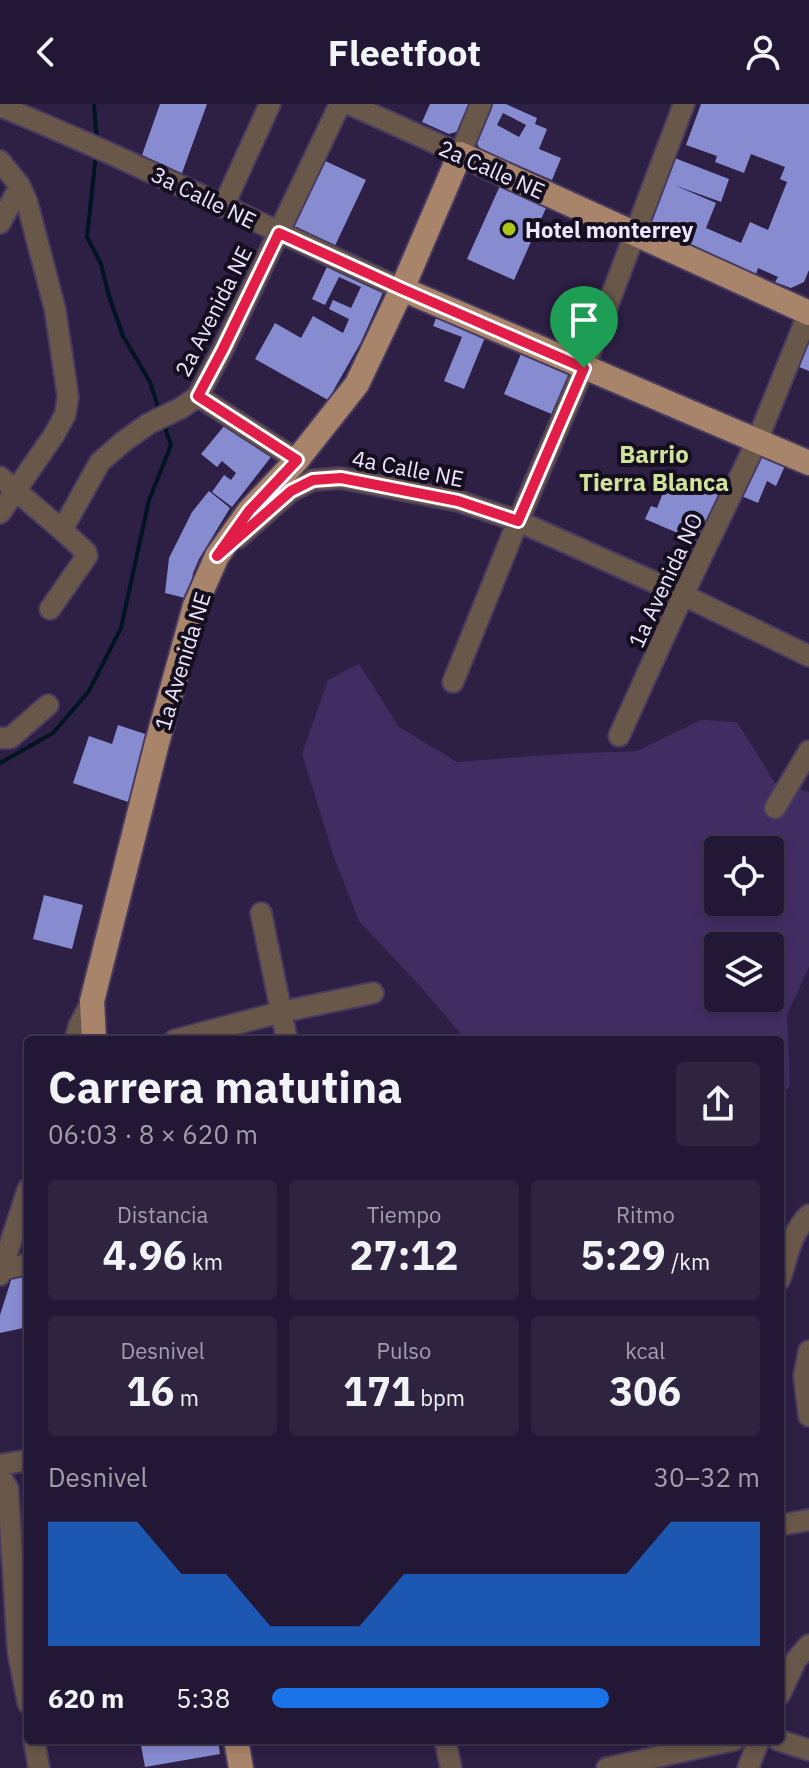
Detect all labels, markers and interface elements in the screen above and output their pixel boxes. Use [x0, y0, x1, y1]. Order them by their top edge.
text: Fleetfoot [328, 29, 481, 76]
icon: back [24, 30, 68, 74]
icon: person [741, 30, 785, 74]
street label: 2a Calle NE [434, 133, 550, 205]
street label: 3a Calle NE [147, 159, 261, 235]
place label: Hotel monterrey [525, 215, 694, 244]
marker: Hotel monterrey [500, 220, 518, 238]
street label: 2a Avenida NE [168, 241, 258, 381]
pin [550, 286, 618, 368]
icon: arrive [562, 298, 606, 342]
district label: Barrio Tierra Blanca [579, 438, 729, 498]
street label: 4a Calle NE [350, 443, 466, 493]
street label: 1a Avenida NO [621, 508, 709, 652]
street label: 1a Avenida NE [147, 589, 217, 733]
map controls [704, 836, 784, 1012]
button: locate [704, 836, 784, 916]
button: layers [704, 932, 784, 1012]
text: Carrera matutina [48, 1058, 402, 1115]
button: share [676, 1062, 760, 1146]
text: 06:03 · 8 × 620 m [48, 1117, 258, 1151]
text: Distancia [117, 1200, 208, 1229]
text: Tiempo [367, 1200, 441, 1229]
text: Ritmo [616, 1200, 675, 1229]
text: 4.96 [102, 1229, 187, 1281]
text: 27:12 [349, 1229, 459, 1281]
text: 5:29 [581, 1229, 666, 1281]
text: km [187, 1247, 223, 1276]
text: /km [666, 1247, 710, 1276]
text: Desnivel [121, 1336, 205, 1365]
text: Pulso [377, 1336, 431, 1365]
text: kcal [625, 1336, 665, 1365]
text: 16 [126, 1365, 174, 1417]
text: 171 [343, 1365, 415, 1417]
text: 306 [609, 1365, 681, 1417]
text: m [174, 1383, 199, 1412]
text: bpm [415, 1383, 465, 1412]
text: Desnivel [48, 1460, 148, 1494]
text: 30–32 m [653, 1460, 760, 1494]
text: 620 m [48, 1681, 124, 1715]
text: 5:38 [176, 1681, 230, 1715]

